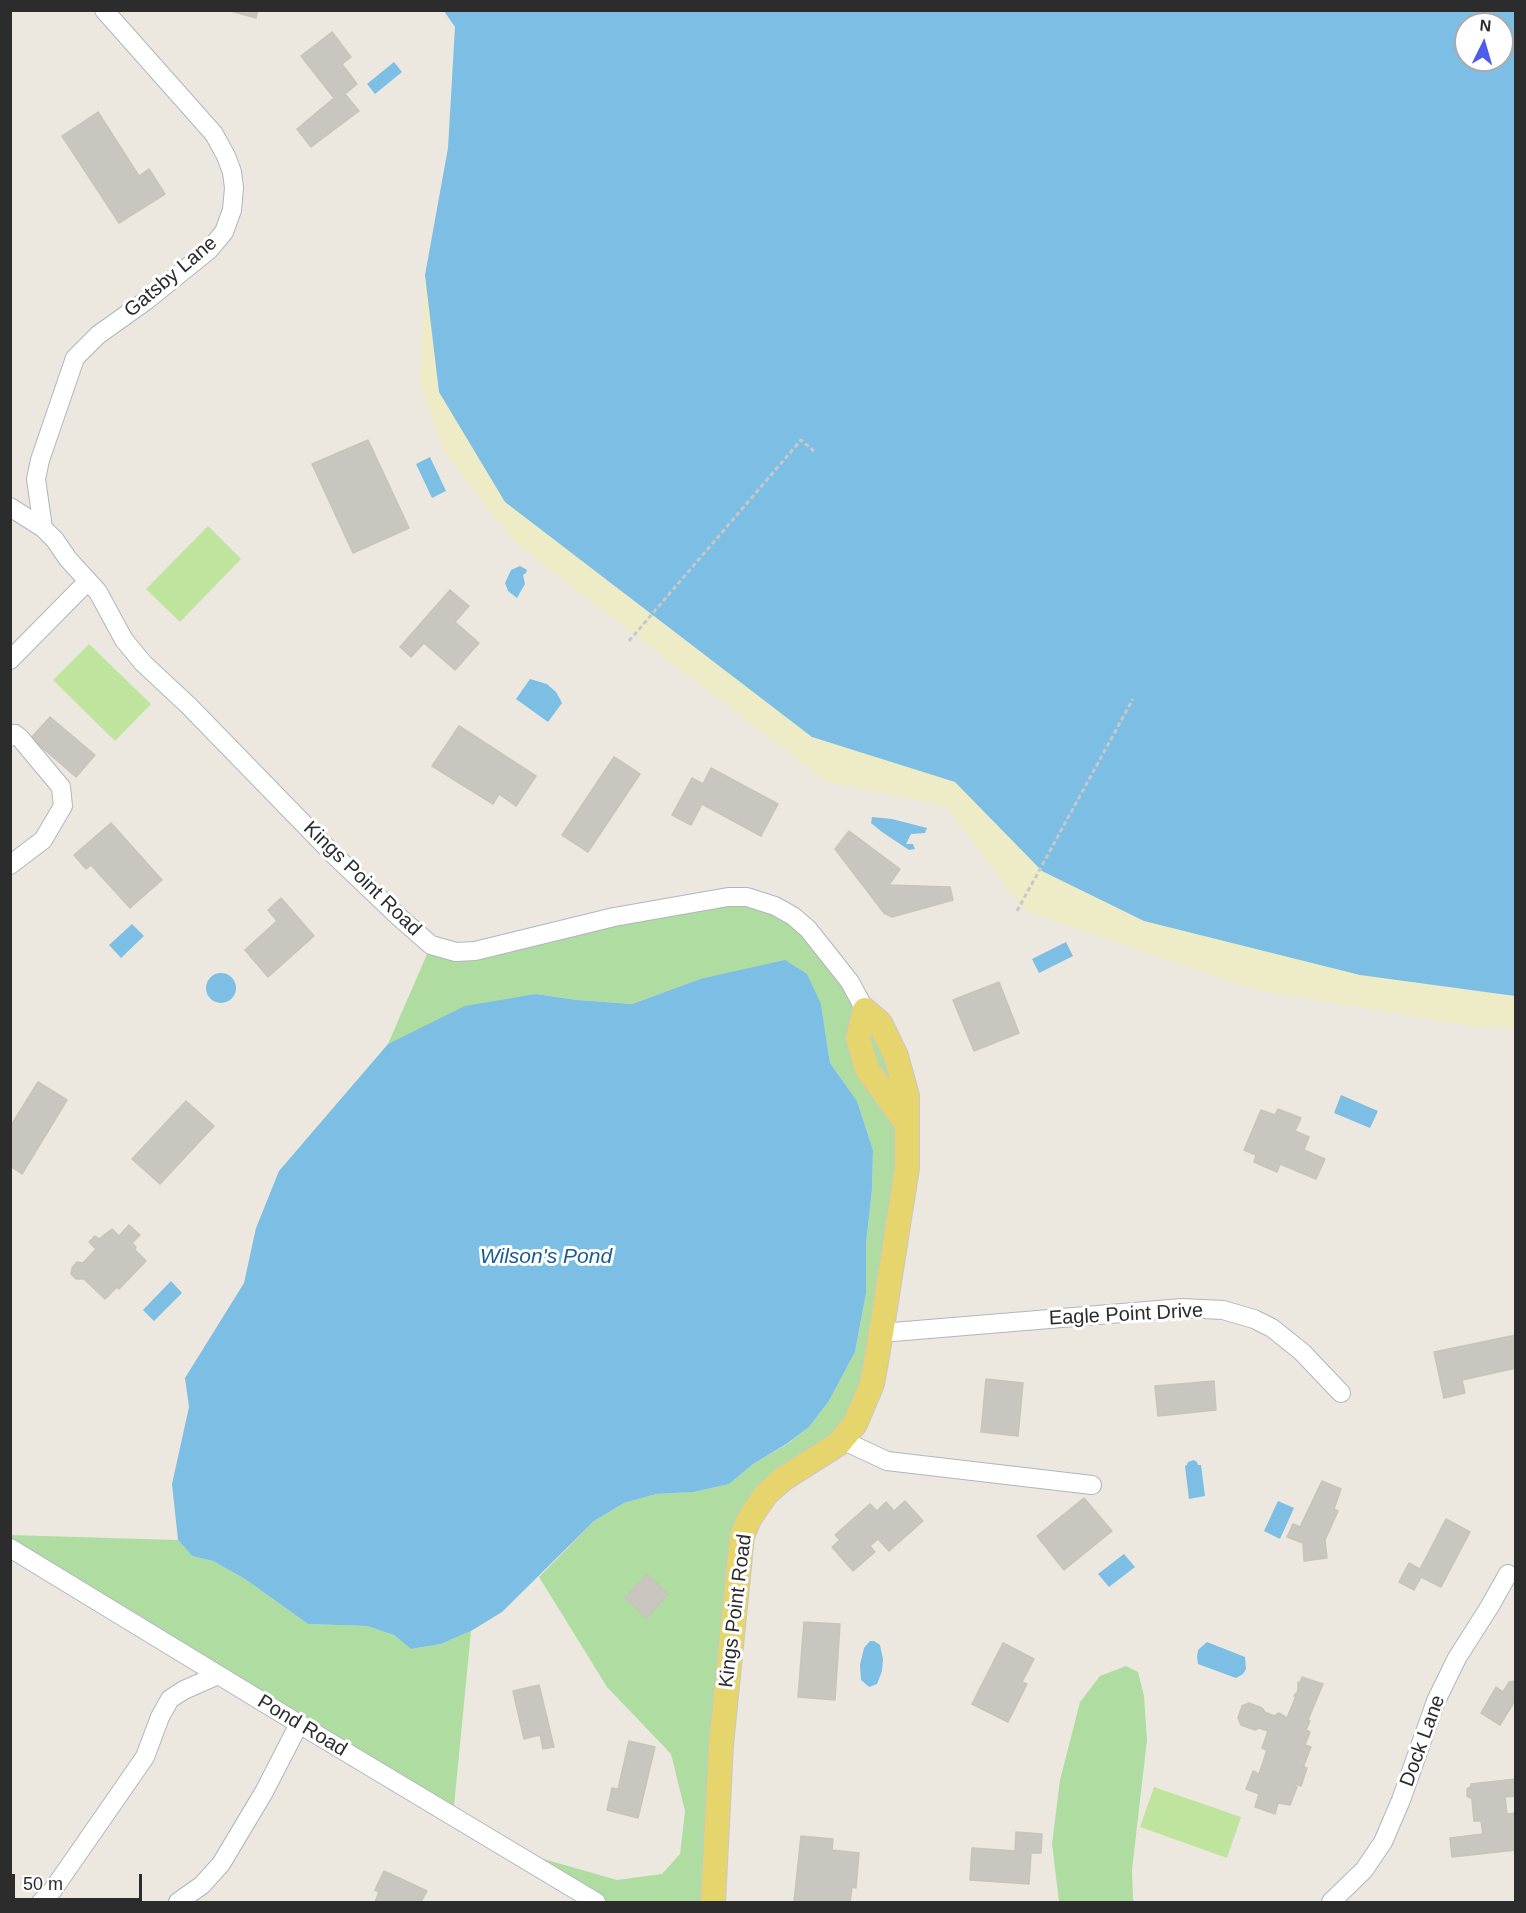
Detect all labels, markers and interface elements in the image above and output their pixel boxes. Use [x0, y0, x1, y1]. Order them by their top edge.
north arrow [1454, 12, 1514, 72]
text: N [1479, 17, 1492, 35]
street label: Gatsby Lane [120, 231, 222, 323]
street label: Kings Point Road [298, 817, 426, 941]
water label: Wilson's Pond [480, 1244, 612, 1270]
street label: Eagle Point Drive [1048, 1299, 1204, 1331]
street label: Kings Point Road [715, 1533, 757, 1689]
street label: Pond Road [253, 1690, 351, 1762]
street label: Dock Lane [1395, 1692, 1451, 1790]
scale bar [15, 1862, 146, 1900]
text: 50 m [23, 1874, 63, 1894]

